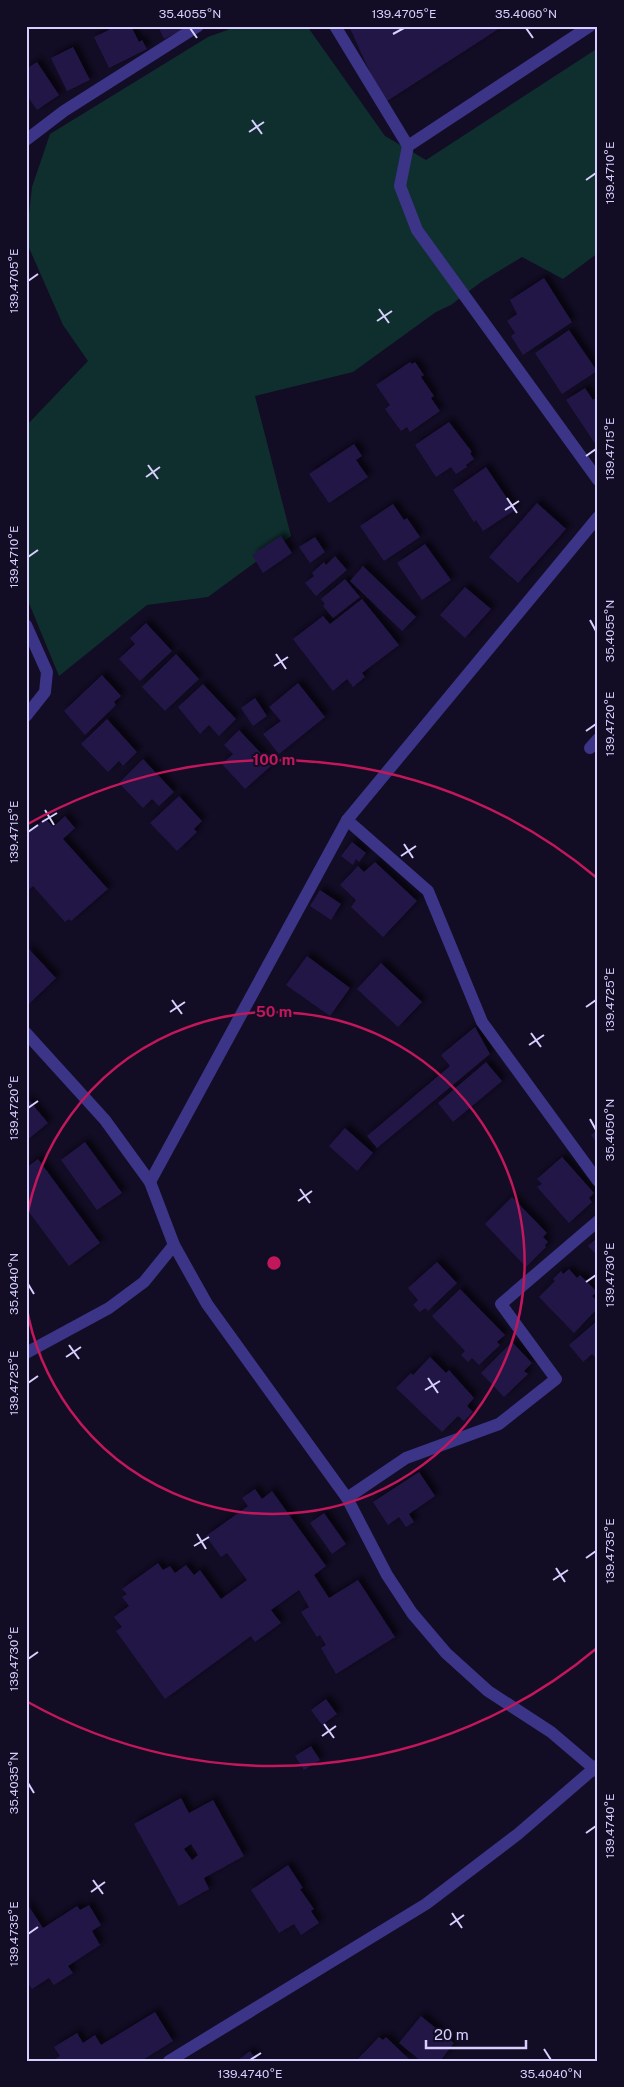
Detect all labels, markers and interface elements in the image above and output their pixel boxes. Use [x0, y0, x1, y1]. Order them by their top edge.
text: 35.4055°N [159, 7, 221, 21]
text: 139.4705°E [371, 7, 437, 21]
text: 35.4060°N [495, 7, 557, 21]
text: 139.4710°E [603, 142, 617, 204]
text: 139.4705°E [7, 248, 21, 314]
text: 139.4715°E [603, 417, 617, 481]
text: 139.4710°E [7, 526, 21, 588]
text: 35.4055°N [603, 600, 617, 662]
text: 139.4720°E [603, 692, 617, 756]
text: 100 m [253, 751, 295, 768]
text: 139.4715°E [7, 800, 21, 864]
text: 139.4725°E [603, 967, 617, 1033]
text: 50 m [256, 1003, 292, 1020]
text: 139.4720°E [7, 1076, 21, 1140]
text: 35.4050°N [603, 1099, 617, 1161]
text: 139.4730°E [603, 1243, 617, 1307]
text: 35.4040°N [7, 1253, 21, 1315]
centre of rings [265, 1254, 283, 1272]
text: 139.4725°E [7, 1350, 21, 1416]
text: 139.4735°E [603, 1518, 617, 1584]
text: 139.4730°E [7, 1627, 21, 1691]
text: 35.4035°N [7, 1752, 21, 1814]
text: 139.4740°E [603, 1794, 617, 1858]
text: 139.4735°E [7, 1901, 21, 1967]
scale bar [426, 2017, 526, 2049]
text: 20 m [434, 2026, 469, 2043]
text: 139.4740°E [218, 2067, 282, 2081]
text: 35.4040°N [520, 2067, 582, 2081]

